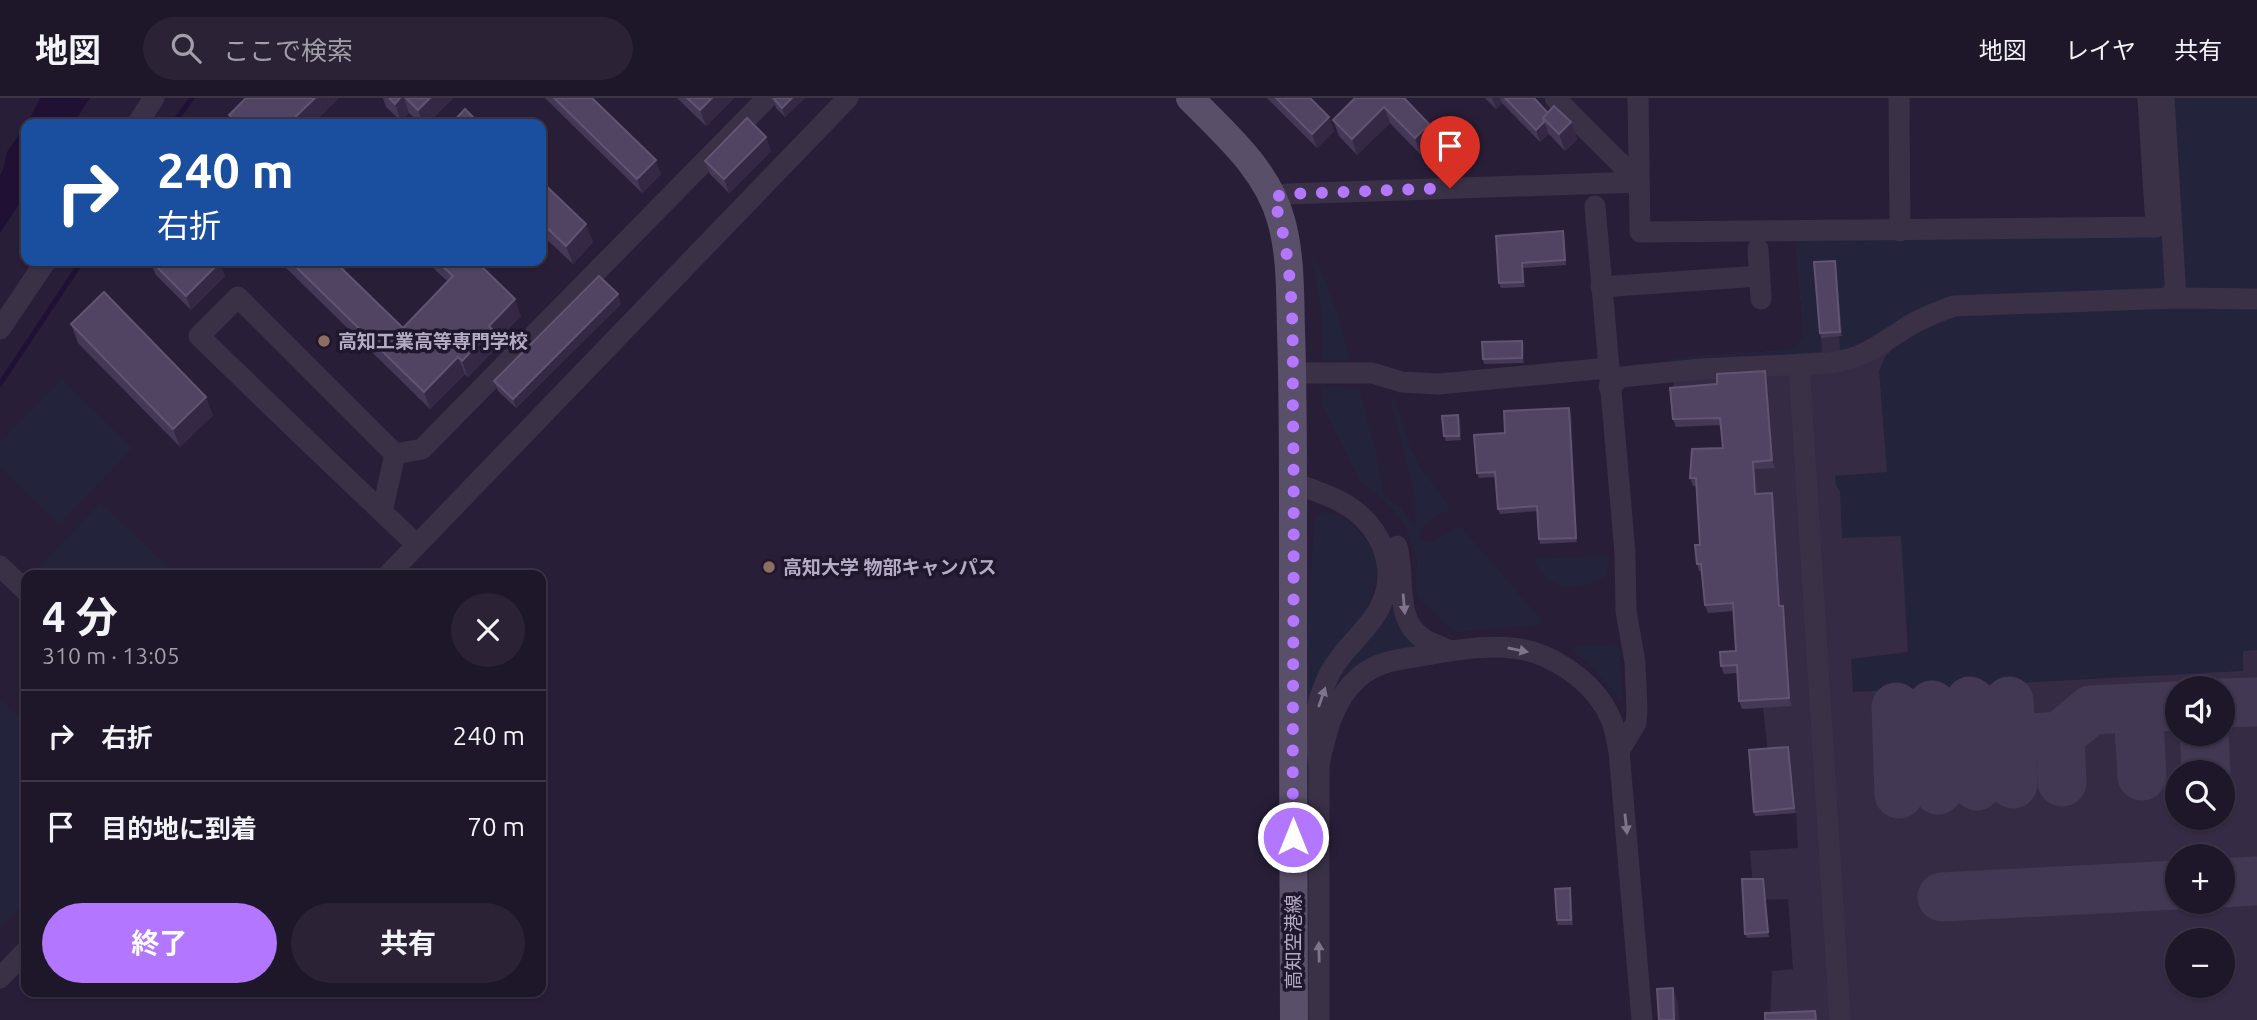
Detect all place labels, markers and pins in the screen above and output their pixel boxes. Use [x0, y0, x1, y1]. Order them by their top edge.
pin [1420, 116, 1480, 188]
place label: 高知工業高等専門学校 [338, 330, 528, 352]
marker: 高知工業高等専門学校 [316, 333, 332, 349]
place label: 高知大学 物部キャンパス [783, 556, 997, 578]
marker: 高知大学 物部キャンパス [761, 559, 777, 575]

